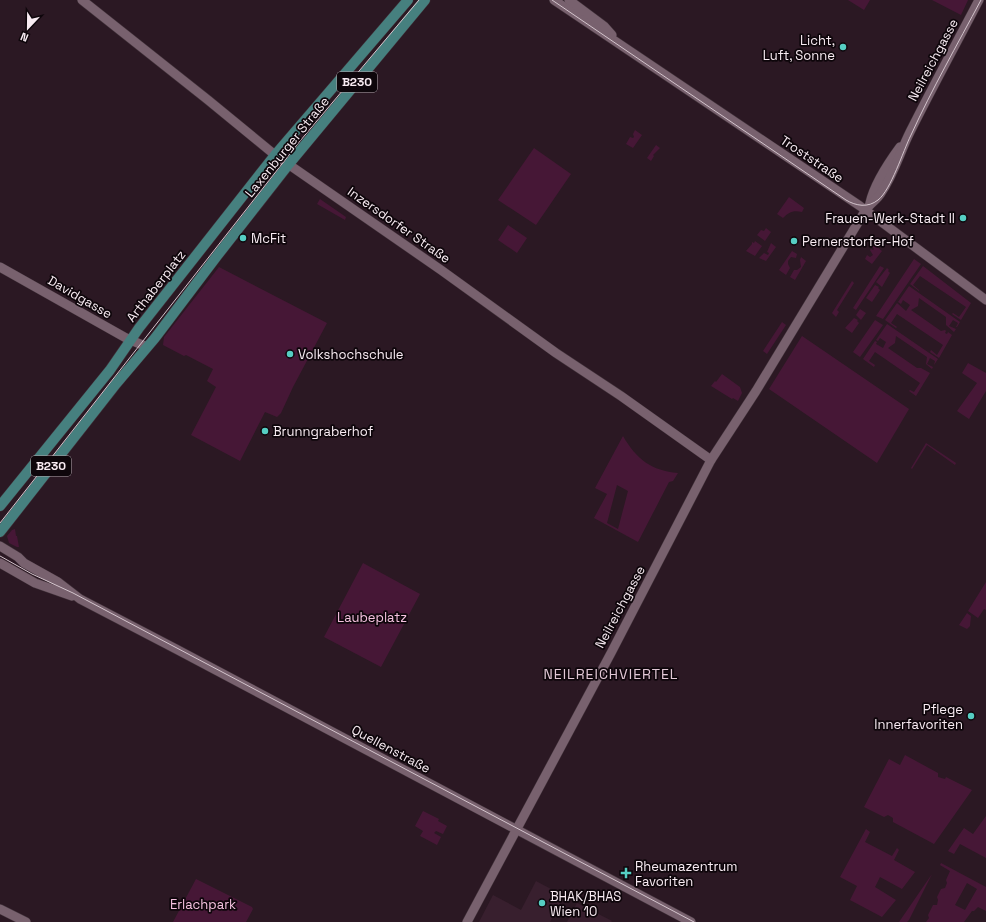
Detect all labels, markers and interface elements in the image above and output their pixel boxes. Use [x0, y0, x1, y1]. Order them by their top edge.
north arrow [8, 8, 48, 48]
street label: Neilreichgasse [904, 16, 962, 104]
text: N [18, 29, 30, 45]
place label: Licht, Luft, Sonne [763, 32, 835, 64]
marker: Licht, Luft, Sonne [838, 42, 848, 52]
road number: B230 [337, 72, 377, 92]
street label: Laxenburger Straße [241, 93, 333, 201]
street label: Troststraße [777, 132, 847, 186]
street label: Inzersdorfer Straße [344, 183, 454, 267]
place label: Frauen-Werk-Stadt II [825, 210, 955, 227]
marker: Frauen-Werk-Stadt II [958, 213, 968, 223]
place label: McFit [251, 230, 286, 247]
marker: McFit [238, 233, 248, 243]
place label: Pernerstorfer-Hof [802, 233, 914, 250]
marker: Pernerstorfer-Hof [789, 236, 799, 246]
street label: Arthaberplatz [123, 246, 190, 325]
street label: Davidgasse [45, 272, 115, 322]
place label: Volkshochschule [298, 346, 404, 363]
marker: Volkshochschule [285, 349, 295, 359]
place label: Brunngraberhof [273, 423, 374, 440]
marker: Brunngraberhof [260, 426, 270, 436]
road number: B230 [31, 456, 71, 476]
street label: Neilreichgasse [591, 563, 649, 651]
park label: Laubeplatz [337, 609, 407, 626]
district label: NEILREICHVIERTEL [544, 665, 678, 683]
place label: Pflege Innerfavoriten [874, 701, 963, 733]
marker: Pflege Innerfavoriten [966, 711, 976, 721]
street label: Quellenstraße [349, 721, 433, 777]
place label: Rheumazentrum Favoriten [635, 858, 738, 890]
marker: Rheumazentrum Favoriten [620, 867, 632, 879]
place label: BHAK/BHAS Wien 10 [550, 888, 621, 920]
park label: Erlachpark [170, 896, 236, 913]
marker: BHAK/BHAS Wien 10 [537, 898, 547, 908]

